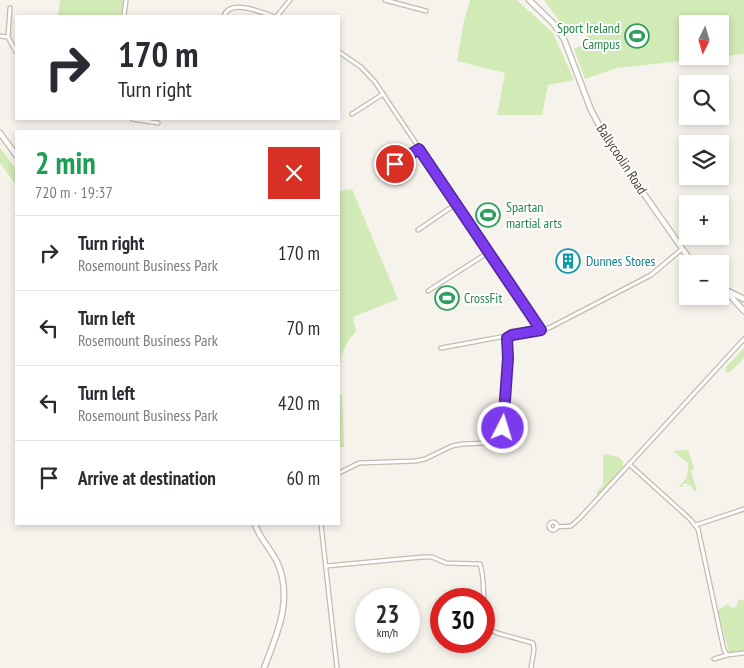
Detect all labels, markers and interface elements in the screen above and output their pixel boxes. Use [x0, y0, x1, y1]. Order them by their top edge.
north arrow [679, 15, 729, 65]
map controls [679, 15, 729, 305]
place label: Sport Ireland Campus [557, 19, 620, 53]
sports icon: Sport Ireland Campus [624, 23, 650, 49]
text: 170 m [118, 31, 199, 77]
icon: right [35, 35, 100, 100]
text: Turn right [118, 75, 192, 103]
button: search [679, 75, 729, 125]
street label: Ballycoolin Road [593, 120, 651, 198]
button: layers [679, 135, 729, 185]
text: 2 min [35, 143, 96, 182]
pin [374, 143, 416, 185]
button: close [268, 147, 320, 199]
icon: arrive [381, 150, 409, 178]
text: 720 m · 19:37 [35, 182, 113, 202]
button: + [679, 195, 729, 245]
place label: Spartan martial arts [506, 198, 562, 232]
sports icon: Spartan martial arts [475, 202, 501, 228]
text: Turn right [78, 231, 144, 255]
icon: right [35, 239, 63, 267]
text: 170 m [278, 241, 320, 265]
building icon: Dunnes Stores [555, 248, 581, 274]
place label: Dunnes Stores [586, 252, 656, 270]
text: Rosemount Business Park [78, 255, 218, 275]
button: − [679, 255, 729, 305]
sports icon: CrossFit [434, 285, 460, 311]
place label: CrossFit [464, 289, 502, 307]
text: Turn left [78, 306, 135, 330]
icon: left [35, 314, 63, 342]
text: 70 m [287, 316, 320, 340]
text: Rosemount Business Park [78, 330, 218, 350]
text: Turn left [78, 381, 135, 405]
icon: left [35, 389, 63, 417]
text: 420 m [278, 391, 320, 415]
position arrow [476, 401, 528, 453]
text: Rosemount Business Park [78, 405, 218, 425]
icon: arrive [35, 464, 63, 492]
text: Arrive at destination [78, 466, 216, 490]
text: 60 m [287, 466, 320, 490]
speed limit sign: 30 [430, 588, 495, 653]
text: 23 [376, 598, 399, 630]
text: km/h [377, 625, 398, 640]

